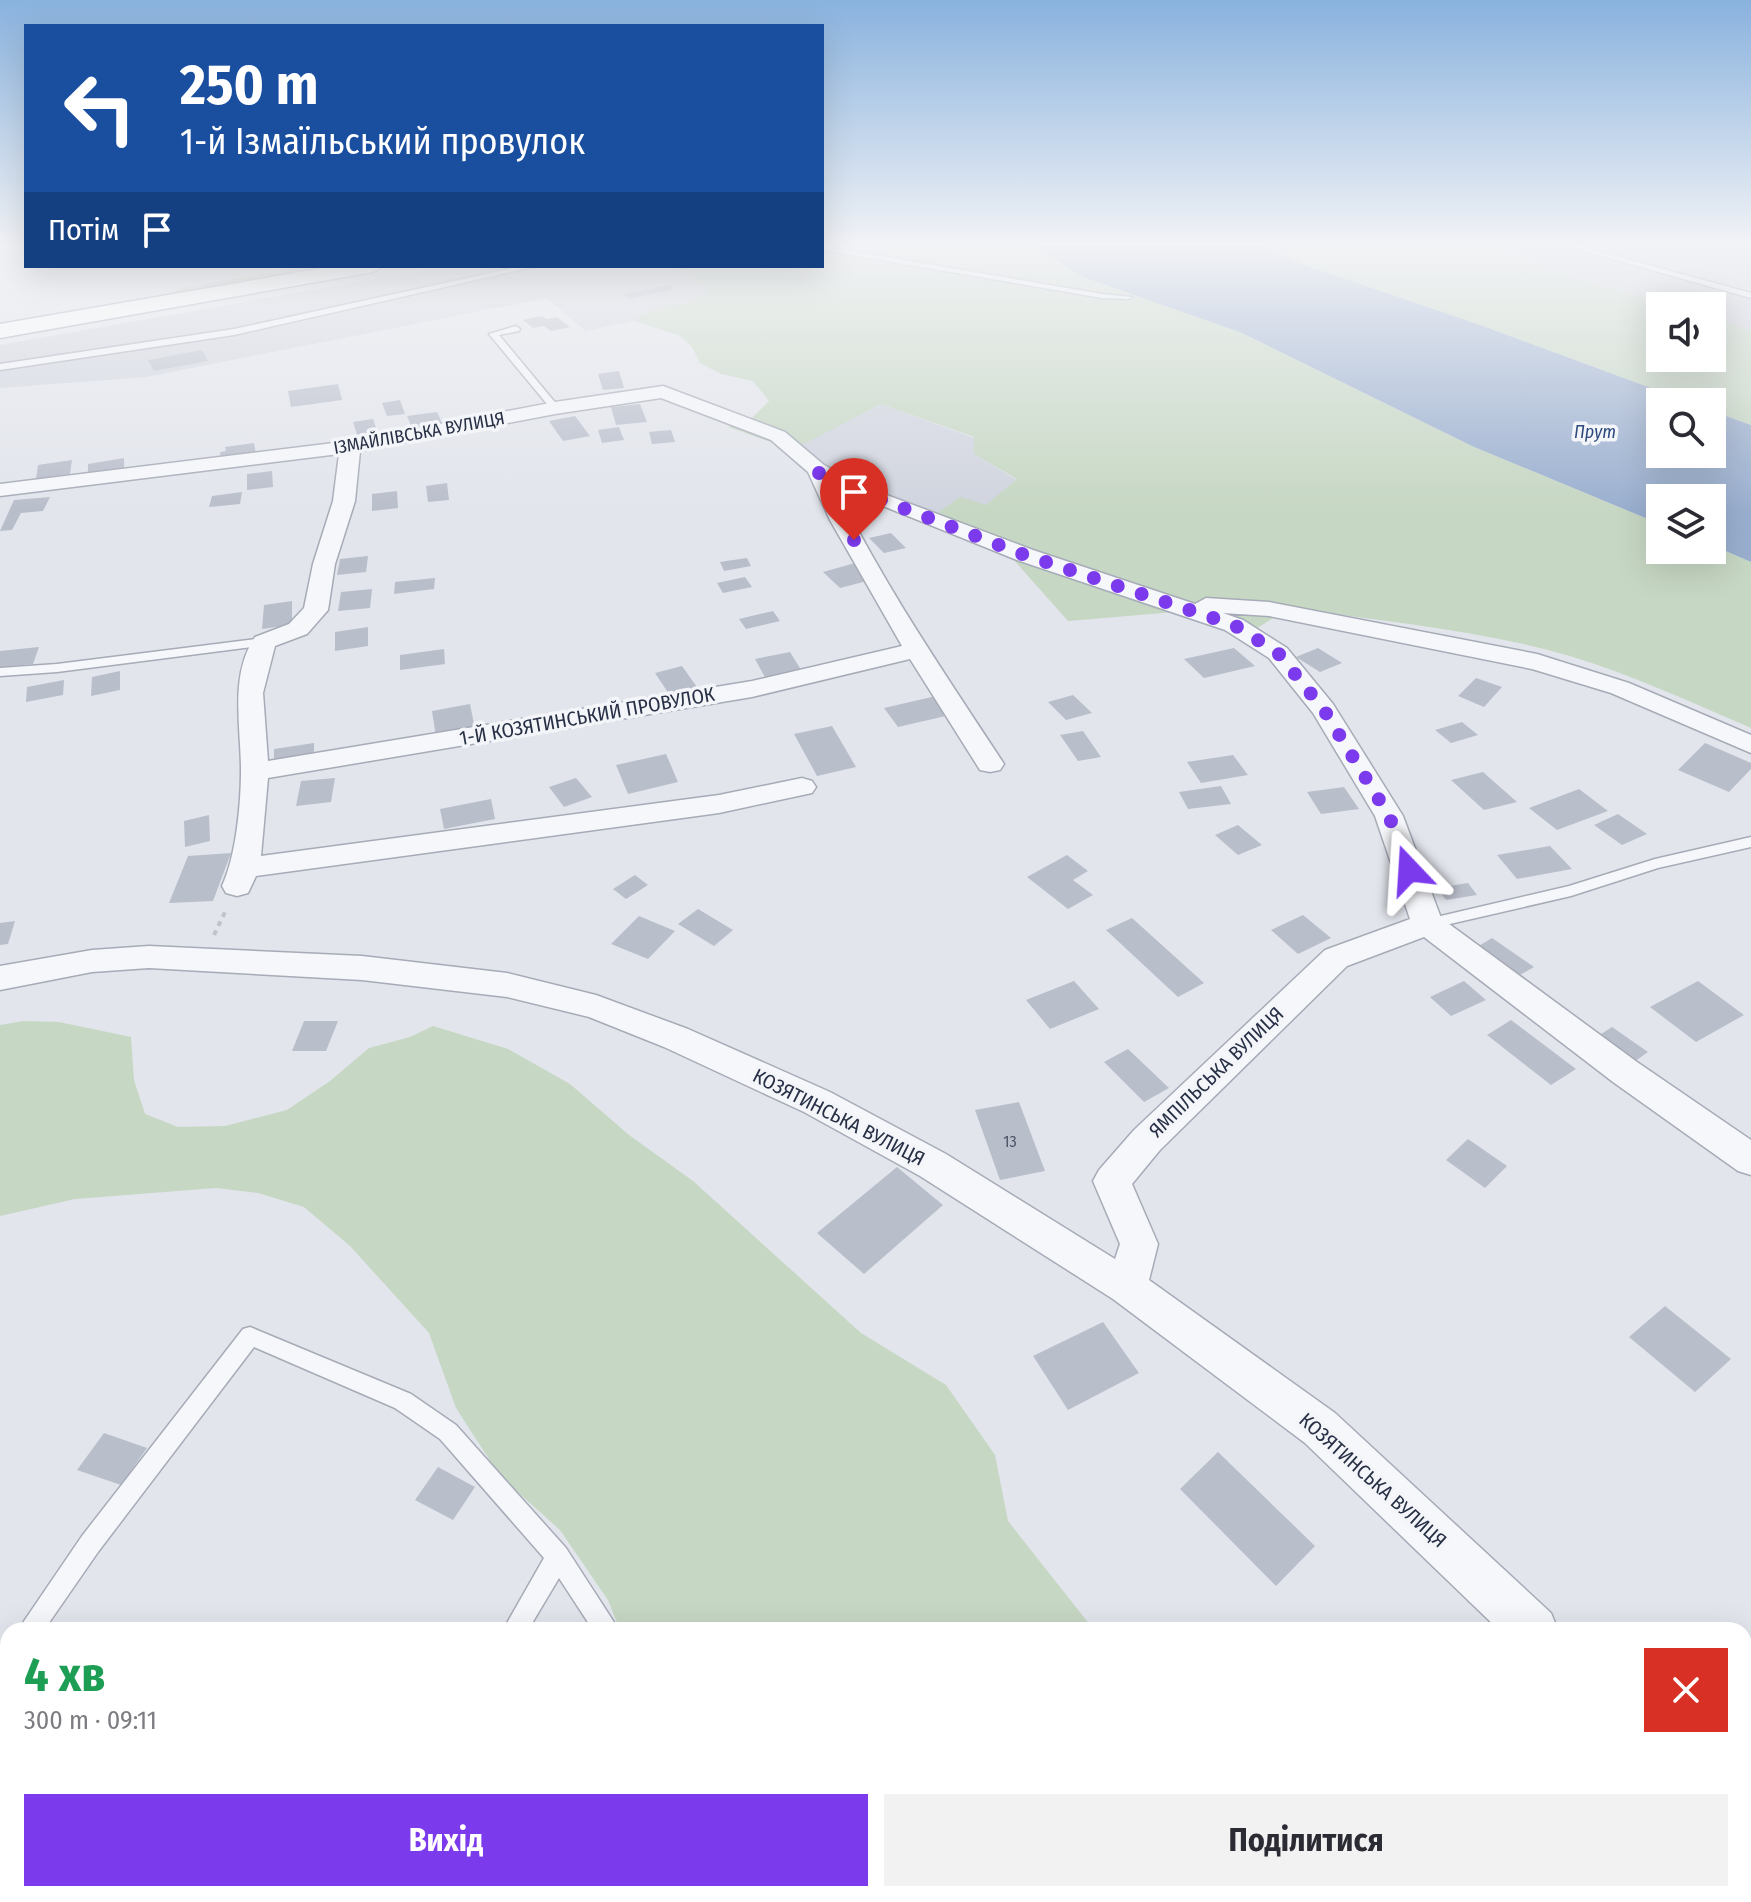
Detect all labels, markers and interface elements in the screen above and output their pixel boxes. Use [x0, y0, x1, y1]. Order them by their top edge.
text: 250 m [180, 52, 318, 119]
icon: left [48, 56, 152, 160]
text: 1-й Ізмаїльський провулок [180, 120, 585, 164]
icon: arrive [135, 208, 179, 252]
text: Потім [48, 212, 119, 248]
map controls [1646, 292, 1726, 564]
button: sound [1646, 292, 1726, 372]
button: search [1646, 388, 1726, 468]
street label: ІЗМАЙЛІВСЬКА ВУЛИЦЯ [332, 407, 506, 459]
water label: Прут [1574, 421, 1616, 443]
pin [820, 458, 888, 540]
icon: arrive [832, 470, 876, 514]
button: layers [1646, 484, 1726, 564]
street label: 1-Й КОЗЯТИНСЬКИЙ ПРОВУЛОК [458, 682, 717, 750]
position arrow [1367, 828, 1451, 912]
street label: ЯМПІЛЬСЬКА ВУЛИЦЯ [1144, 1002, 1288, 1142]
street label: КОЗЯТИНСЬКА ВУЛИЦЯ [749, 1063, 929, 1171]
house number: 13 [1003, 1132, 1017, 1151]
street label: КОЗЯТИНСЬКА ВУЛИЦЯ [1294, 1408, 1452, 1552]
text: 4 хв [24, 1646, 105, 1704]
button: close [1644, 1648, 1728, 1732]
text: 300 m · 09:11 [24, 1705, 157, 1736]
button: Вихід [24, 1794, 868, 1886]
button: Поділитися [884, 1794, 1728, 1886]

